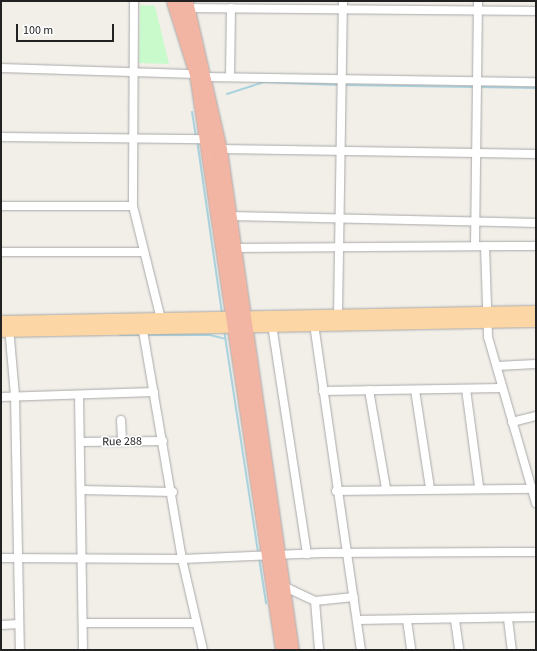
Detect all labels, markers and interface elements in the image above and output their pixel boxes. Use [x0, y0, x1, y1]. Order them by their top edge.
scale bar [18, 16, 116, 42]
text: 100 m [23, 22, 53, 39]
street label: Rue 288 [102, 434, 142, 450]

